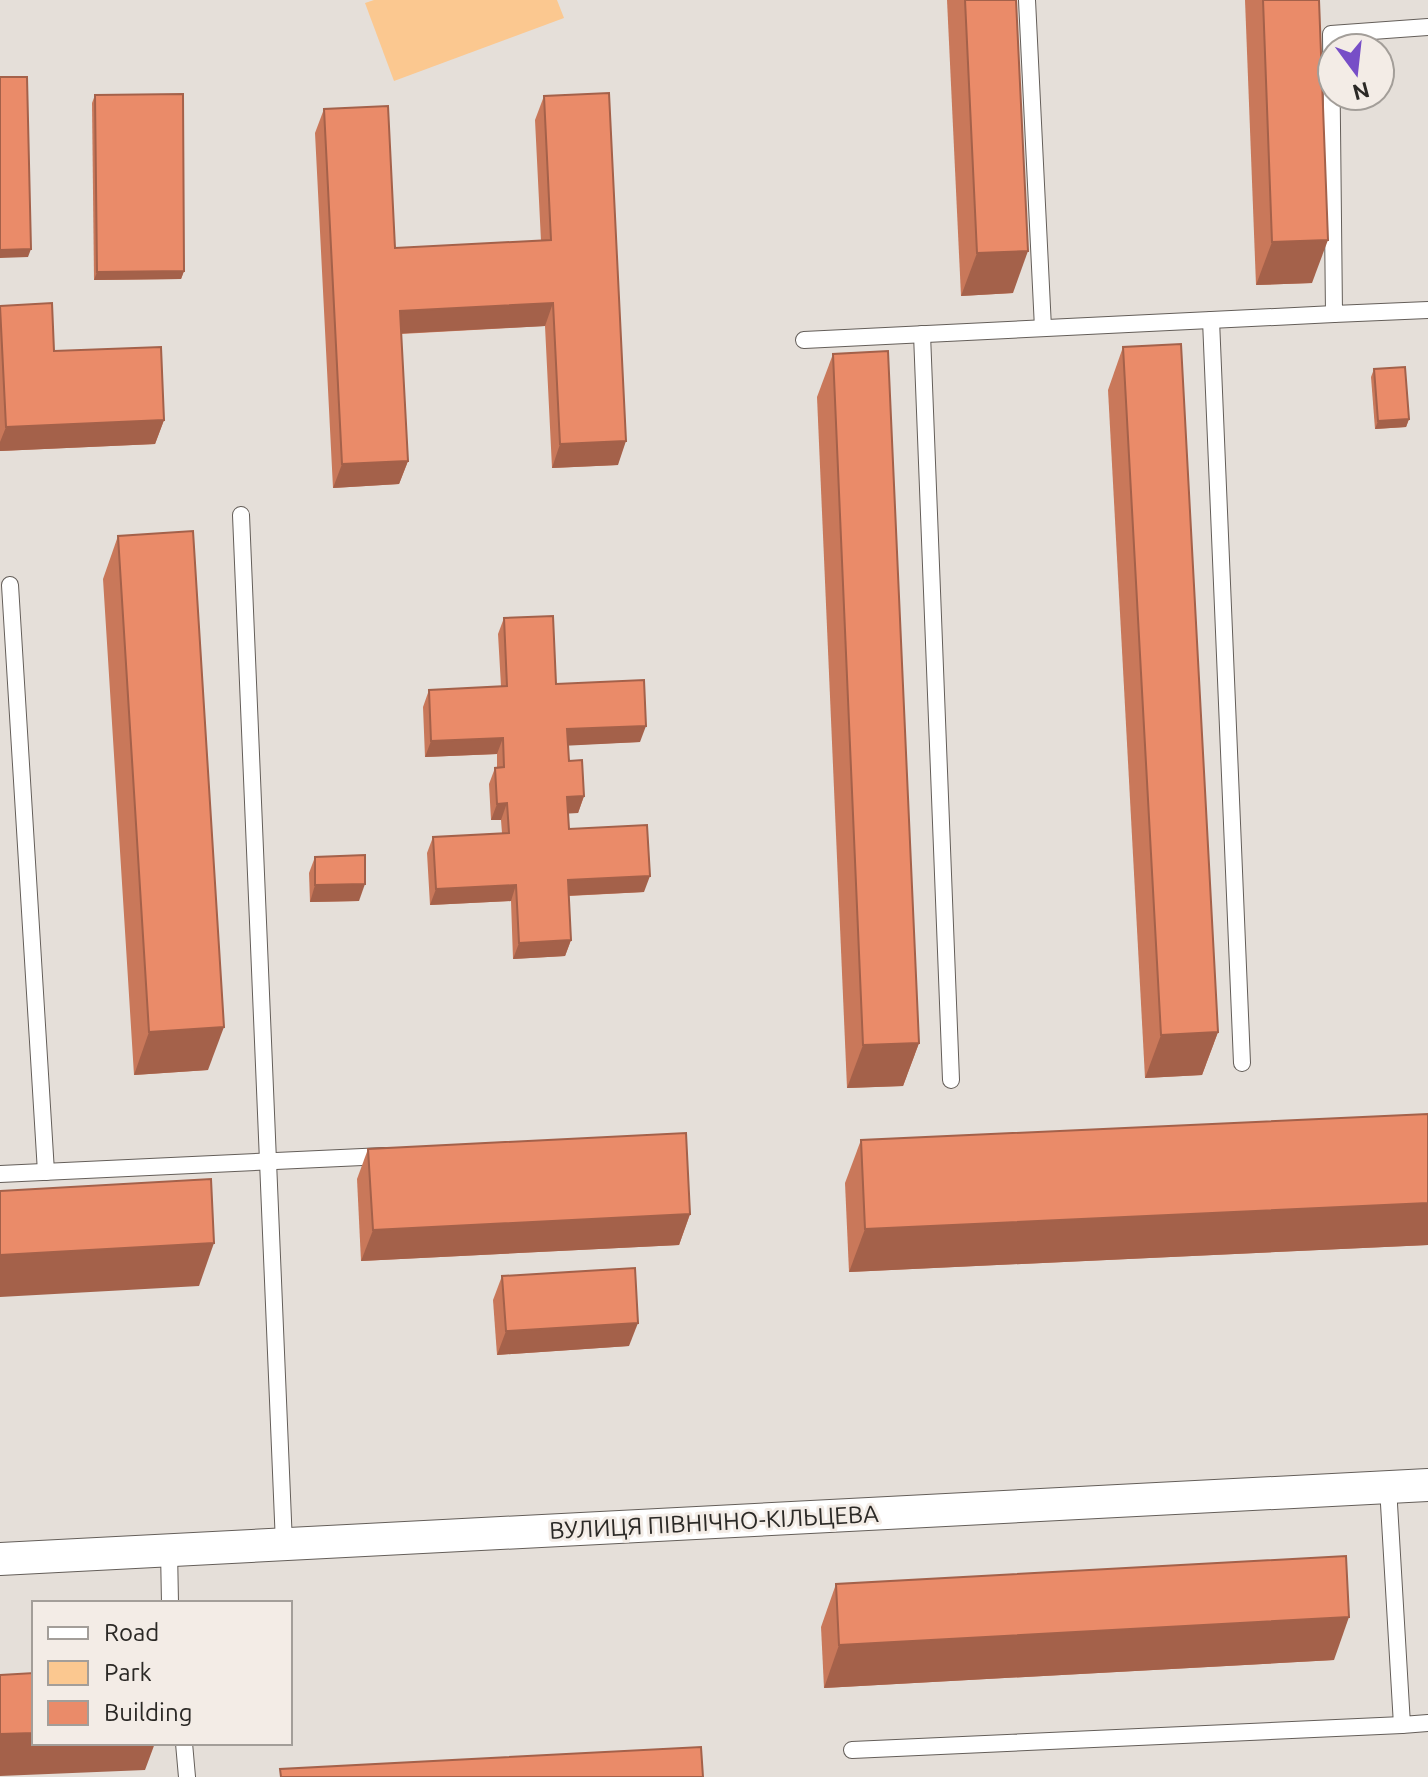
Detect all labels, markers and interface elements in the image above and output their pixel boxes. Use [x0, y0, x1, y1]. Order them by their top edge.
north arrow [1316, 32, 1396, 112]
text: N [1350, 78, 1372, 106]
street label: ВУЛИЦЯ ПІВНІЧНО-КІЛЬЦЕВА [549, 1500, 880, 1544]
legend [32, 1601, 292, 1745]
text: Road [104, 1619, 159, 1646]
text: Park [104, 1659, 152, 1686]
text: Building [104, 1699, 192, 1726]

